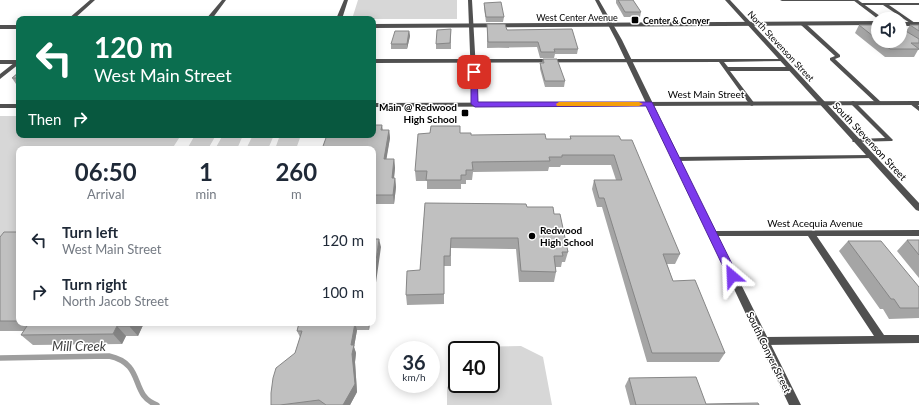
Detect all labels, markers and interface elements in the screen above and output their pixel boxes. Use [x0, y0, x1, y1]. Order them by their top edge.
street label: North Stevenson Street [745, 8, 817, 84]
street label: West Center Avenue [536, 12, 618, 23]
map controls [871, 12, 907, 48]
button: sound [871, 12, 907, 48]
marker: Center & Conyer [630, 15, 640, 25]
place label: Center & Conyer [643, 15, 710, 26]
text: 120 m [94, 30, 173, 64]
icon: left [28, 32, 80, 84]
pin [457, 55, 491, 89]
icon: arrive [463, 61, 485, 83]
text: West Main Street [94, 64, 232, 86]
street label: West Main Street [668, 88, 745, 100]
street label: South Stevenson Street [831, 99, 910, 183]
place label: Main @ Redwood High School [379, 101, 457, 125]
icon: right [69, 108, 91, 130]
marker: Main @ Redwood High School [460, 108, 470, 118]
text: Then [28, 110, 61, 128]
text: 06:50 [75, 157, 137, 186]
text: 1 [199, 157, 213, 186]
text: 260 [275, 157, 317, 186]
text: Arrival [87, 186, 124, 202]
text: min [196, 186, 217, 202]
text: m [291, 186, 302, 202]
street label: West Acequia Avenue [767, 217, 863, 229]
text: Turn left [62, 223, 118, 241]
place label: Redwood High School [540, 224, 593, 248]
icon: left [28, 229, 50, 251]
text: 120 m [322, 231, 364, 249]
marker: Redwood High School [527, 231, 537, 241]
text: West Main Street [62, 241, 161, 257]
position arrow [711, 255, 753, 297]
text: Turn right [62, 275, 127, 293]
icon: right [28, 281, 50, 303]
text: 100 m [322, 283, 364, 301]
text: North Jacob Street [62, 293, 169, 309]
street label: South Conyer Street [744, 310, 794, 395]
water label: Mill Creek [52, 338, 107, 354]
speed limit sign: 40 [448, 341, 500, 393]
text: 36 [402, 350, 426, 374]
text: km/h [402, 371, 426, 383]

